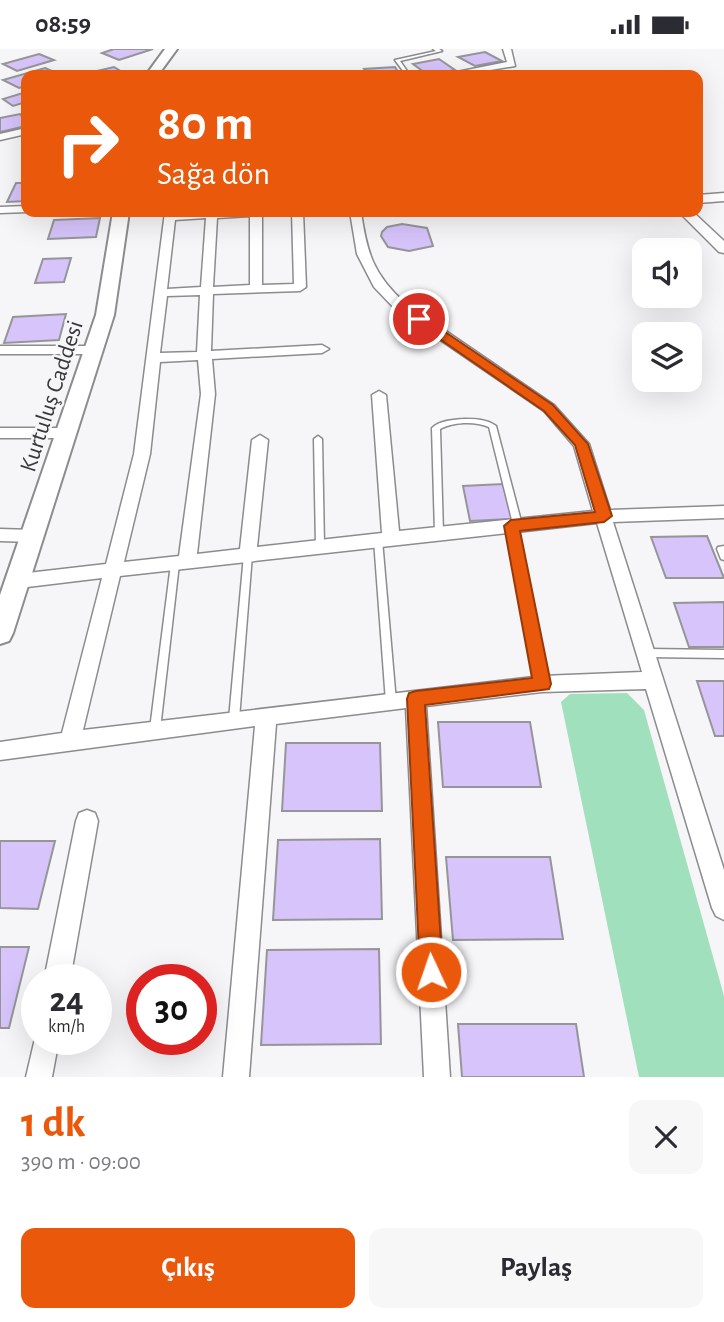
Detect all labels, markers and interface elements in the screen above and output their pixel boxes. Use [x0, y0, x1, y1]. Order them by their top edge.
text: 08:59 [35, 11, 91, 37]
icon: right [42, 98, 133, 189]
text: 80 m [157, 100, 254, 149]
text: Sağa dön [157, 158, 270, 190]
map controls [632, 238, 702, 392]
button: sound [632, 238, 702, 308]
pin [389, 289, 449, 349]
icon: arrive [400, 300, 438, 338]
street label: Kurtuluş Caddesi [16, 318, 88, 475]
button: layers [632, 322, 702, 392]
position arrow [394, 935, 468, 1009]
speed limit sign: 30 [126, 964, 217, 1055]
text: 24 [49, 983, 84, 1018]
text: km/h [48, 1018, 85, 1036]
button: close [629, 1100, 703, 1174]
text: 1 dk [21, 1102, 85, 1144]
text: 390 m · 09:00 [21, 1151, 141, 1174]
button: Çıkış [21, 1228, 355, 1308]
button: Paylaş [369, 1228, 703, 1308]

